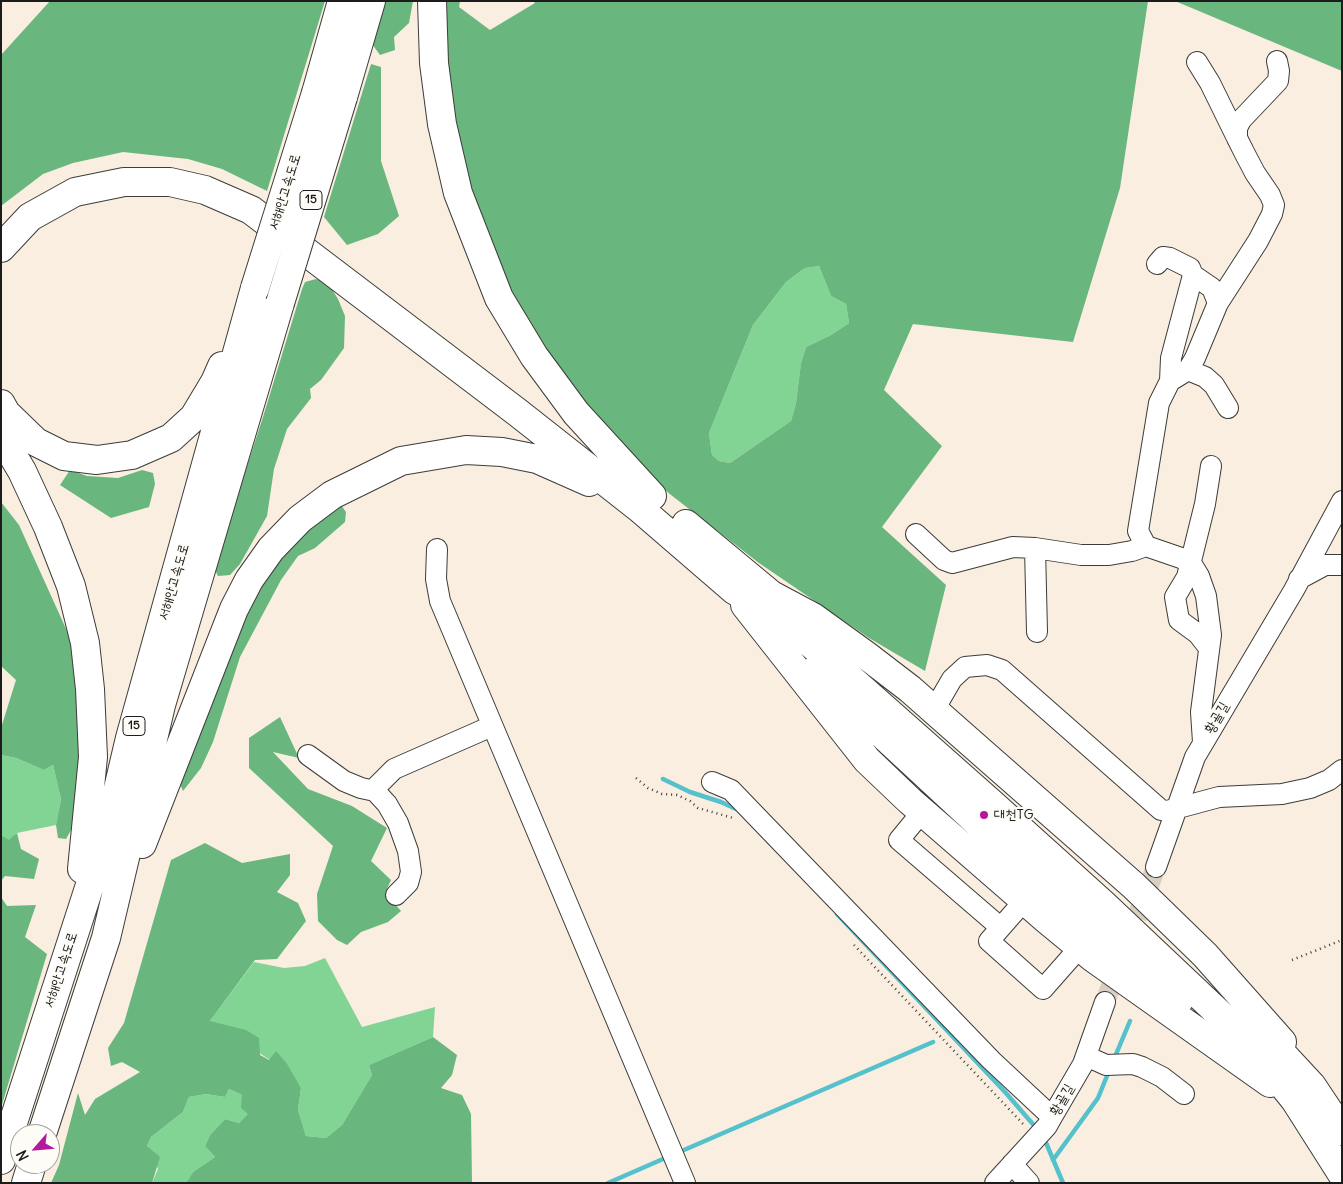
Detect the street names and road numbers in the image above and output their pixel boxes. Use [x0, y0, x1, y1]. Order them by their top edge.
street label: 서해안고속도로 [265, 152, 305, 232]
road number: 15 [300, 190, 322, 210]
street label: 서해안고속도로 [155, 542, 193, 622]
street label: 황골길 [1201, 699, 1233, 737]
road number: 15 [123, 716, 145, 736]
street label: 서해안고속도로 [41, 930, 81, 1010]
street label: 황골길 [1046, 1081, 1078, 1119]

